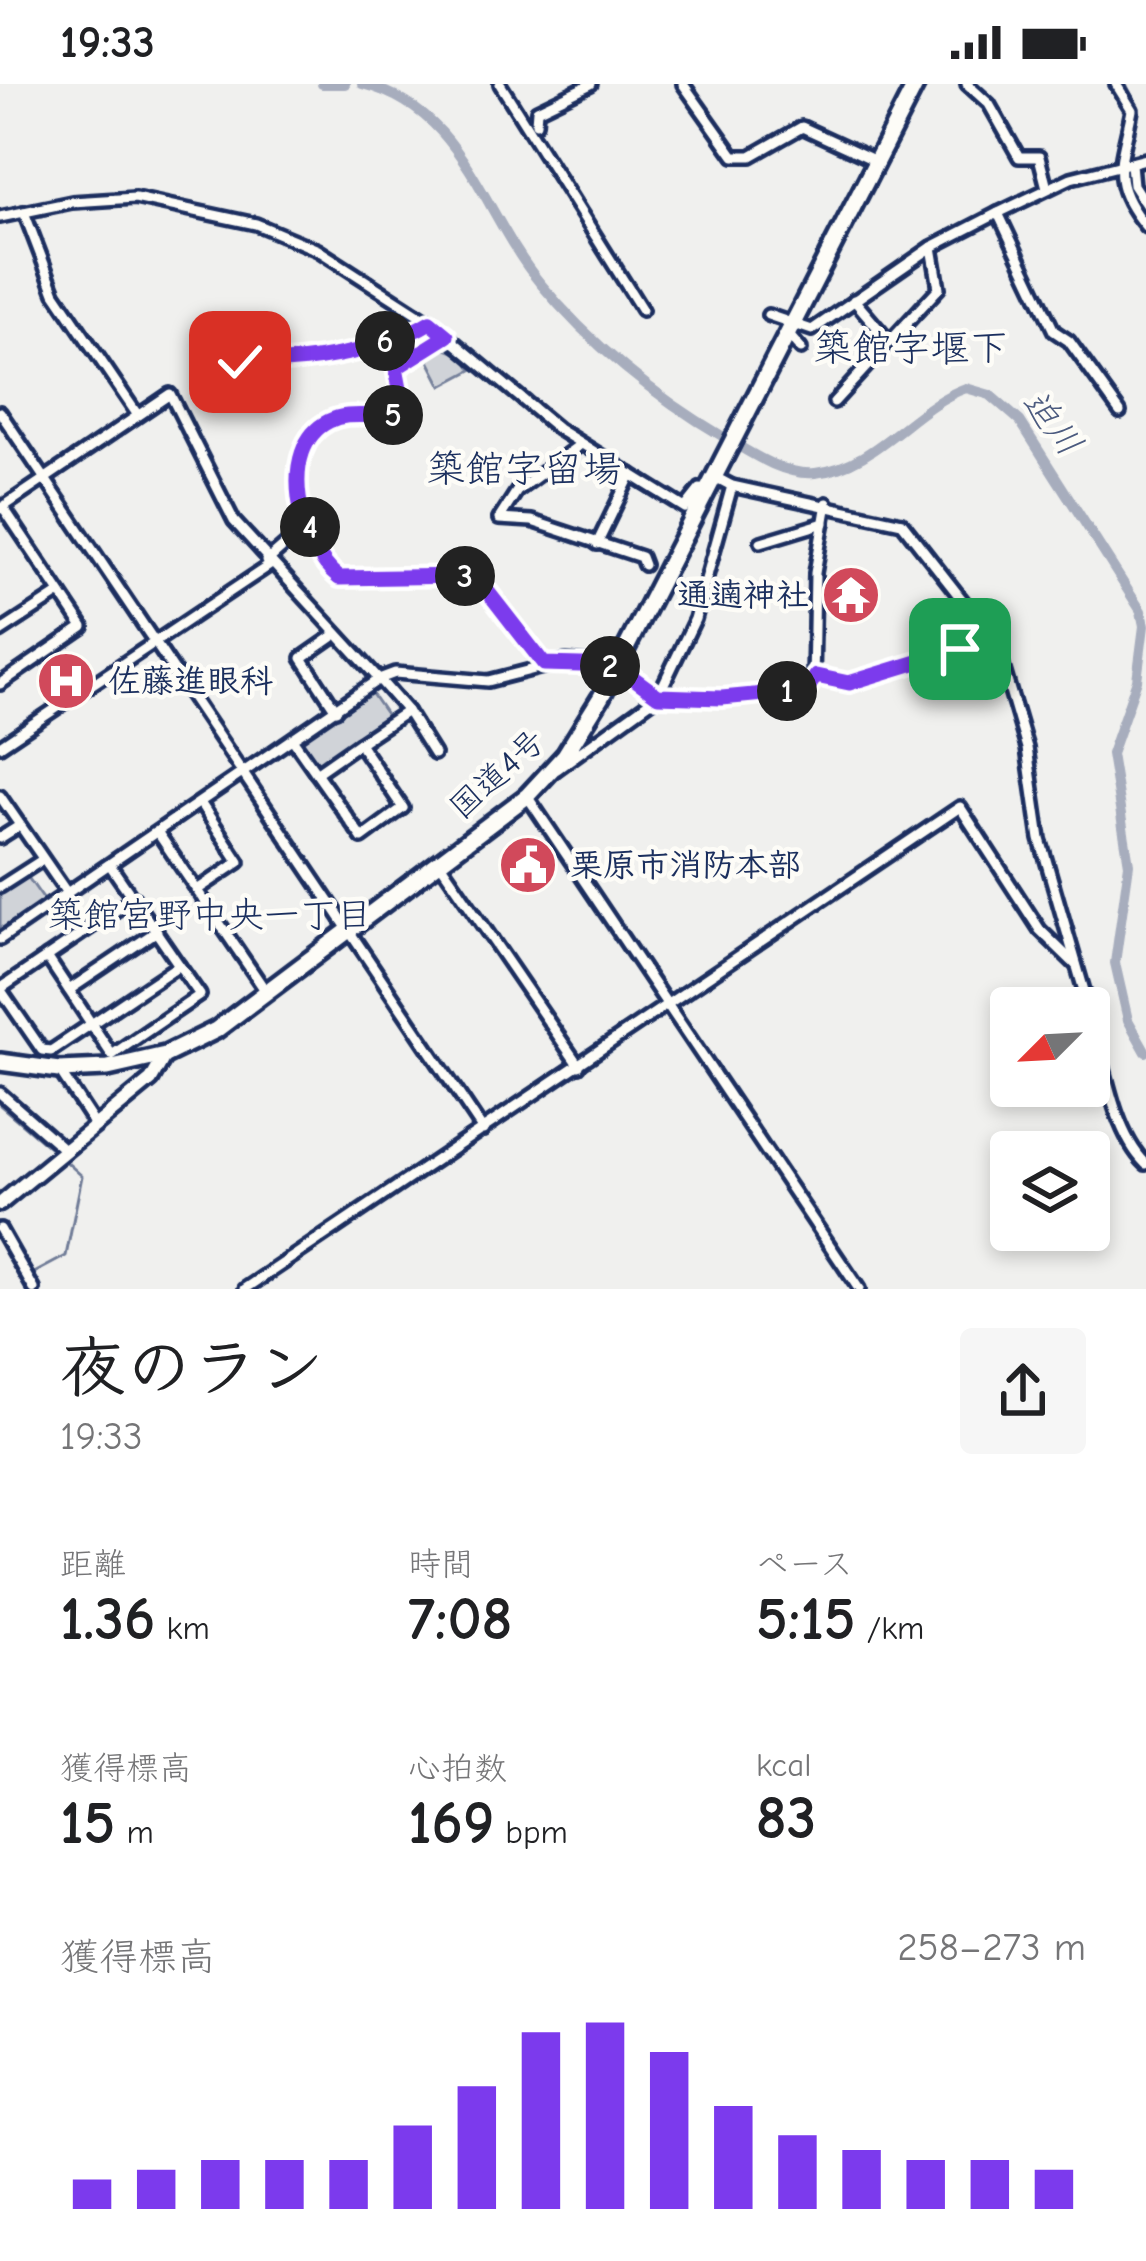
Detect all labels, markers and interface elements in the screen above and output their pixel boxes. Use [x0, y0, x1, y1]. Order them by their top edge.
text: 19:33 [60, 16, 155, 68]
pin [189, 311, 291, 413]
pin: 6 [355, 311, 415, 371]
text: 6 [376, 322, 394, 360]
district label: 築館字堰下 [813, 326, 1009, 371]
icon: check [207, 329, 273, 395]
water label: 迫川 [1014, 382, 1090, 464]
pin: 5 [363, 385, 423, 445]
text: 5 [384, 396, 402, 434]
district label: 築館字留場 [426, 447, 622, 492]
pin: 4 [280, 497, 340, 557]
text: 4 [302, 508, 318, 546]
pin: 3 [435, 546, 495, 606]
text: 3 [457, 557, 473, 595]
temple icon: 通遖神社 [820, 564, 882, 626]
place label: 通遖神社 [677, 576, 809, 614]
pin [909, 598, 1011, 700]
icon: arrive [927, 616, 993, 682]
pin: 2 [580, 636, 640, 696]
text: 2 [602, 647, 618, 685]
hospital icon: 佐藤進眼科 [35, 650, 97, 712]
pin: 1 [757, 661, 817, 721]
place label: 佐藤進眼科 [108, 662, 273, 700]
text: 1 [781, 672, 793, 710]
street label: 国道4号 [442, 721, 552, 827]
public building icon: 栗原市消防本部 [497, 834, 559, 896]
place label: 栗原市消防本部 [570, 846, 801, 884]
district label: 築館宮野中央一丁目 [48, 895, 372, 936]
north arrow [990, 987, 1110, 1107]
map controls [990, 987, 1110, 1251]
button: layers [990, 1131, 1110, 1251]
button: share [960, 1328, 1086, 1454]
text: 夜のラン [60, 1331, 324, 1407]
text: 19:33 [60, 1414, 143, 1459]
text: 距離 [60, 1545, 126, 1583]
text: 時間 [408, 1545, 474, 1583]
text: ペース [756, 1545, 853, 1583]
text: 1.36 [60, 1585, 155, 1654]
text: 7:08 [408, 1585, 512, 1654]
text: 5:15 [756, 1585, 856, 1654]
text: km [155, 1609, 210, 1647]
text: /km [856, 1609, 924, 1647]
text: kcal [756, 1746, 811, 1784]
text: 獲得標高 [60, 1749, 192, 1787]
text: 心拍数 [408, 1749, 507, 1787]
text: 83 [756, 1784, 816, 1853]
text: 15 [60, 1789, 115, 1858]
text: 169 [408, 1789, 494, 1858]
text: m [115, 1813, 154, 1851]
text: bpm [494, 1813, 568, 1851]
text: 258–273 m [897, 1925, 1086, 1970]
text: 獲得標高 [60, 1935, 216, 1980]

